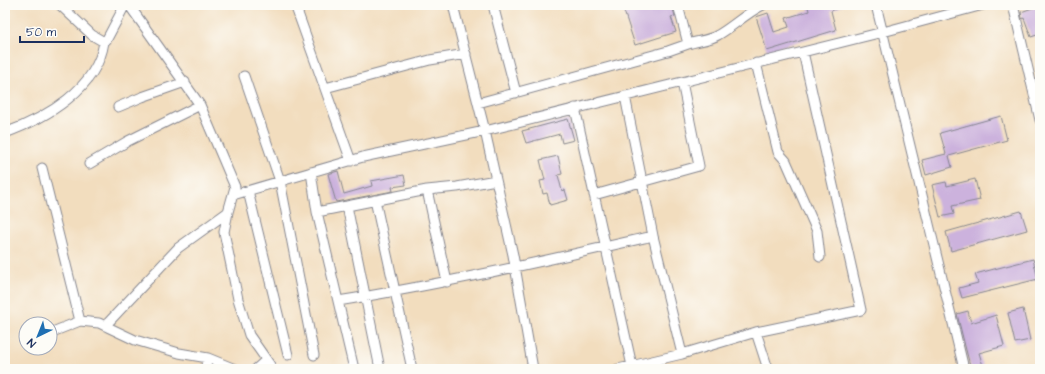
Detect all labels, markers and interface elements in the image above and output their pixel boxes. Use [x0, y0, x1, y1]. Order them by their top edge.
scale bar [20, 18, 84, 44]
text: 50 m [26, 24, 57, 41]
north arrow [18, 316, 58, 356]
text: N [24, 335, 39, 351]

